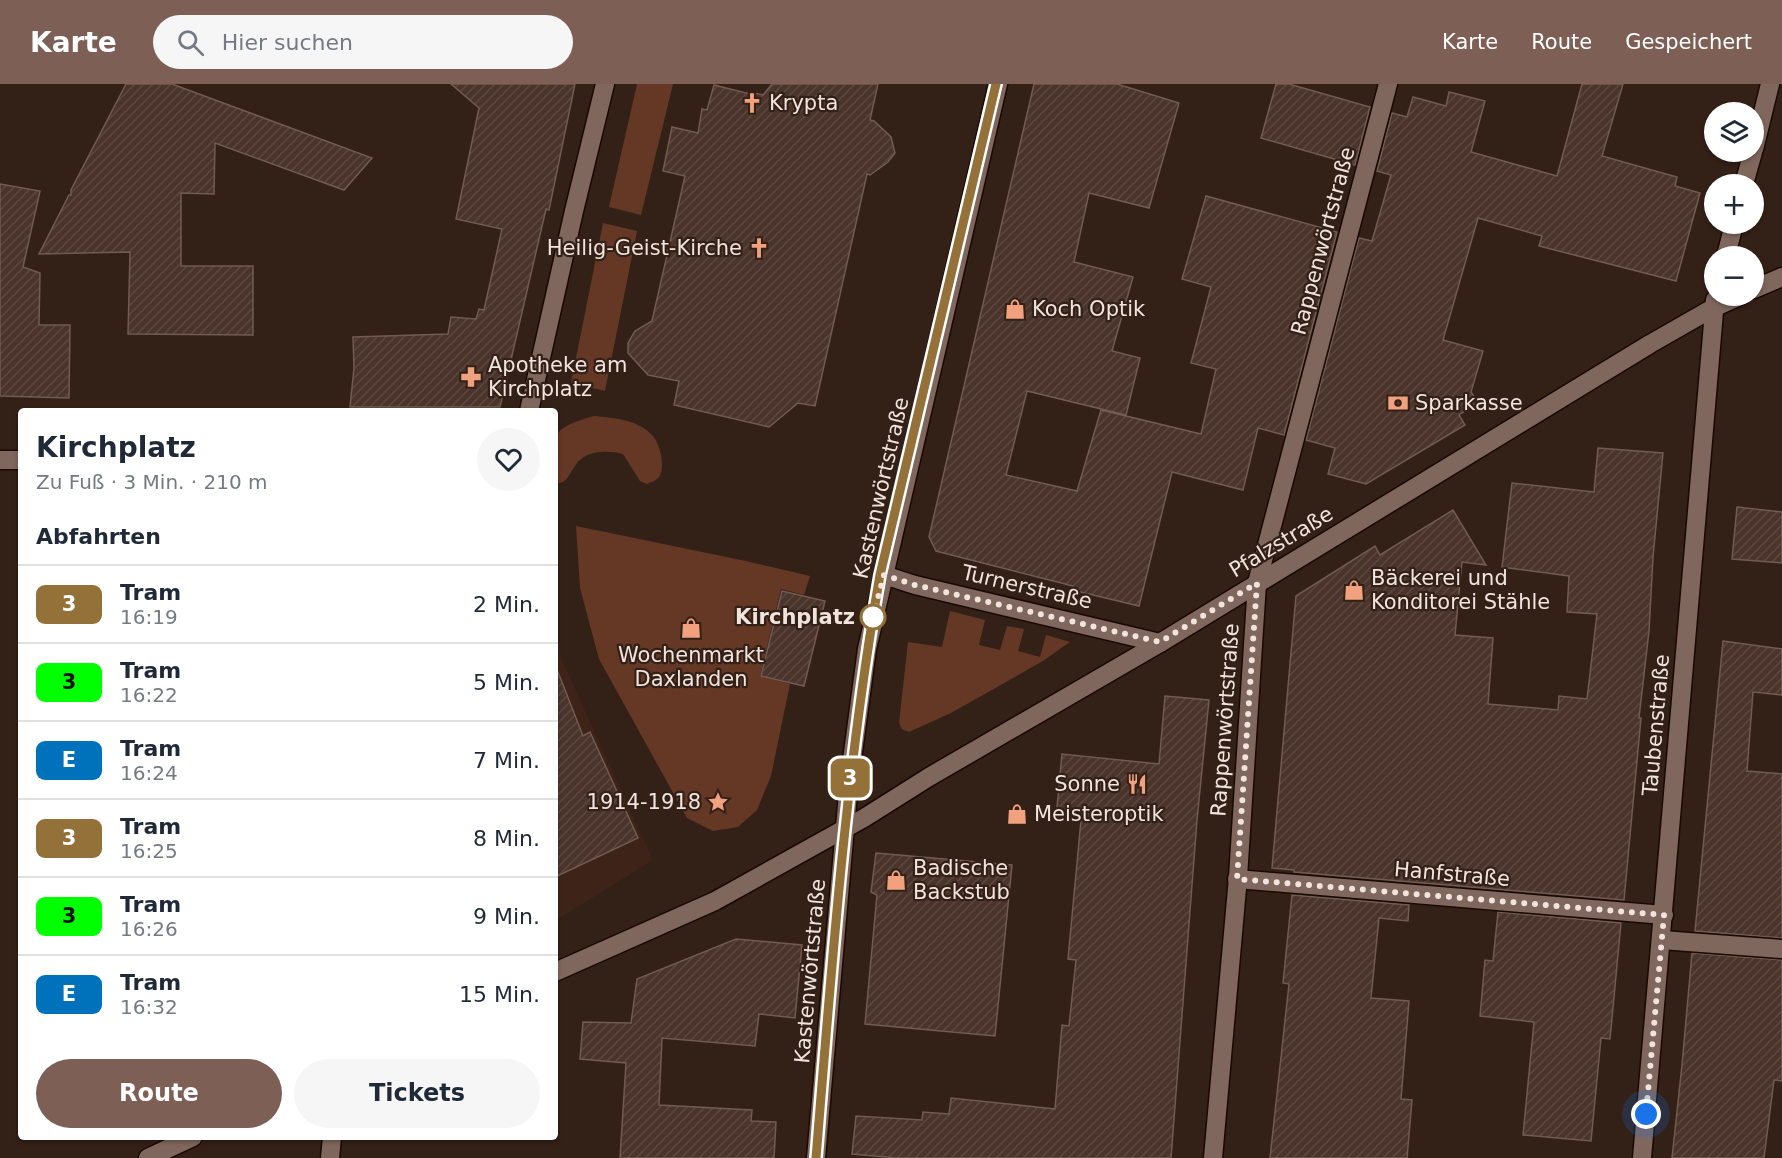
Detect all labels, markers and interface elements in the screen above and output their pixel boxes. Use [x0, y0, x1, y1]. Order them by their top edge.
search box [153, 15, 573, 69]
text: Karte [30, 26, 117, 59]
icon: search [174, 26, 207, 59]
text: Hier suchen [222, 30, 353, 55]
text: Karte [1442, 30, 1498, 54]
text: Route [1531, 30, 1592, 54]
text: Gespeichert [1625, 30, 1752, 54]
church icon: Krypta [740, 91, 764, 115]
place label: Krypta [769, 91, 838, 115]
map controls [1704, 102, 1764, 306]
button: layers [1704, 102, 1764, 162]
street label: Rappenwörtstraße [1286, 144, 1360, 338]
button: + [1704, 174, 1764, 234]
place label: Heilig-Geist-Kirche [547, 236, 742, 260]
church icon: Heilig-Geist-Kirche [747, 236, 771, 260]
button: − [1704, 246, 1764, 306]
shop icon: Koch Optik [1003, 297, 1027, 321]
place label: Koch Optik [1032, 297, 1146, 321]
place label: Apotheke am Kirchplatz [488, 353, 627, 401]
pharmacy icon: Apotheke am Kirchplatz [459, 365, 483, 389]
bank icon: Sparkasse [1386, 391, 1410, 415]
place label: Sparkasse [1415, 391, 1523, 415]
street label: Kastenwörtstraße [848, 395, 914, 581]
button: heart [477, 428, 540, 491]
text: Kirchplatz [36, 431, 196, 464]
text: Zu Fuß · 3 Min. · 210 m [36, 470, 268, 494]
street label: Pfalzstraße [1225, 502, 1337, 582]
text: Abfahrten [36, 524, 161, 549]
street label: Turnerstraße [959, 560, 1094, 614]
place label: Bäckerei und Konditorei Stähle [1371, 566, 1550, 614]
shop icon: Bäckerei und Konditorei Stähle [1342, 578, 1366, 602]
text: Tram [120, 580, 181, 605]
text: 3 [62, 592, 76, 616]
text: 2 Min. [473, 592, 540, 617]
marker: Kirchplatz [860, 604, 886, 630]
text: 16:19 [120, 605, 178, 629]
place label: Kirchplatz [735, 605, 855, 629]
shop icon: Wochenmarkt Daxlanden [679, 616, 703, 640]
street label: Rappenwörtstraße [1206, 623, 1244, 817]
place label: Wochenmarkt Daxlanden [618, 643, 764, 691]
street label: Taubenstraße [1638, 653, 1674, 798]
text: Tram [120, 658, 181, 683]
text: 3 [62, 670, 76, 694]
text: 5 Min. [473, 670, 540, 695]
text: 16:22 [120, 683, 178, 707]
text: Tram [120, 736, 181, 761]
text: E [62, 748, 76, 772]
text: 7 Min. [473, 748, 540, 773]
line badge: 3 [830, 758, 870, 798]
text: 16:24 [120, 761, 178, 785]
text: 3 [843, 766, 857, 790]
place label: Sonne [1054, 772, 1120, 796]
restaurant icon: Sonne [1125, 772, 1149, 796]
place label: 1914-1918 [587, 790, 701, 814]
place icon: 1914-1918 [706, 790, 730, 814]
shop icon: Meisteroptik [1005, 802, 1029, 826]
place label: Meisteroptik [1034, 802, 1164, 826]
text: Tram [120, 814, 181, 839]
text: 3 [62, 826, 76, 850]
text: 8 Min. [473, 826, 540, 851]
text: 16:25 [120, 839, 178, 863]
place label: Badische Backstub [913, 856, 1010, 904]
street label: Hanfstraße [1393, 857, 1511, 891]
shop icon: Badische Backstub [884, 868, 908, 892]
street label: Kastenwörtstraße [790, 878, 830, 1064]
text: Tram [120, 892, 181, 917]
text: 3 [62, 904, 76, 928]
text: 9 Min. [473, 904, 540, 929]
text: 16:26 [120, 917, 178, 941]
text: Tram [120, 970, 181, 995]
text: E [62, 982, 76, 1006]
text: 15 Min. [459, 982, 540, 1007]
text: 16:32 [120, 995, 178, 1019]
button: Route [36, 1059, 282, 1128]
button: Tickets [294, 1059, 540, 1128]
your location [1631, 1099, 1661, 1129]

